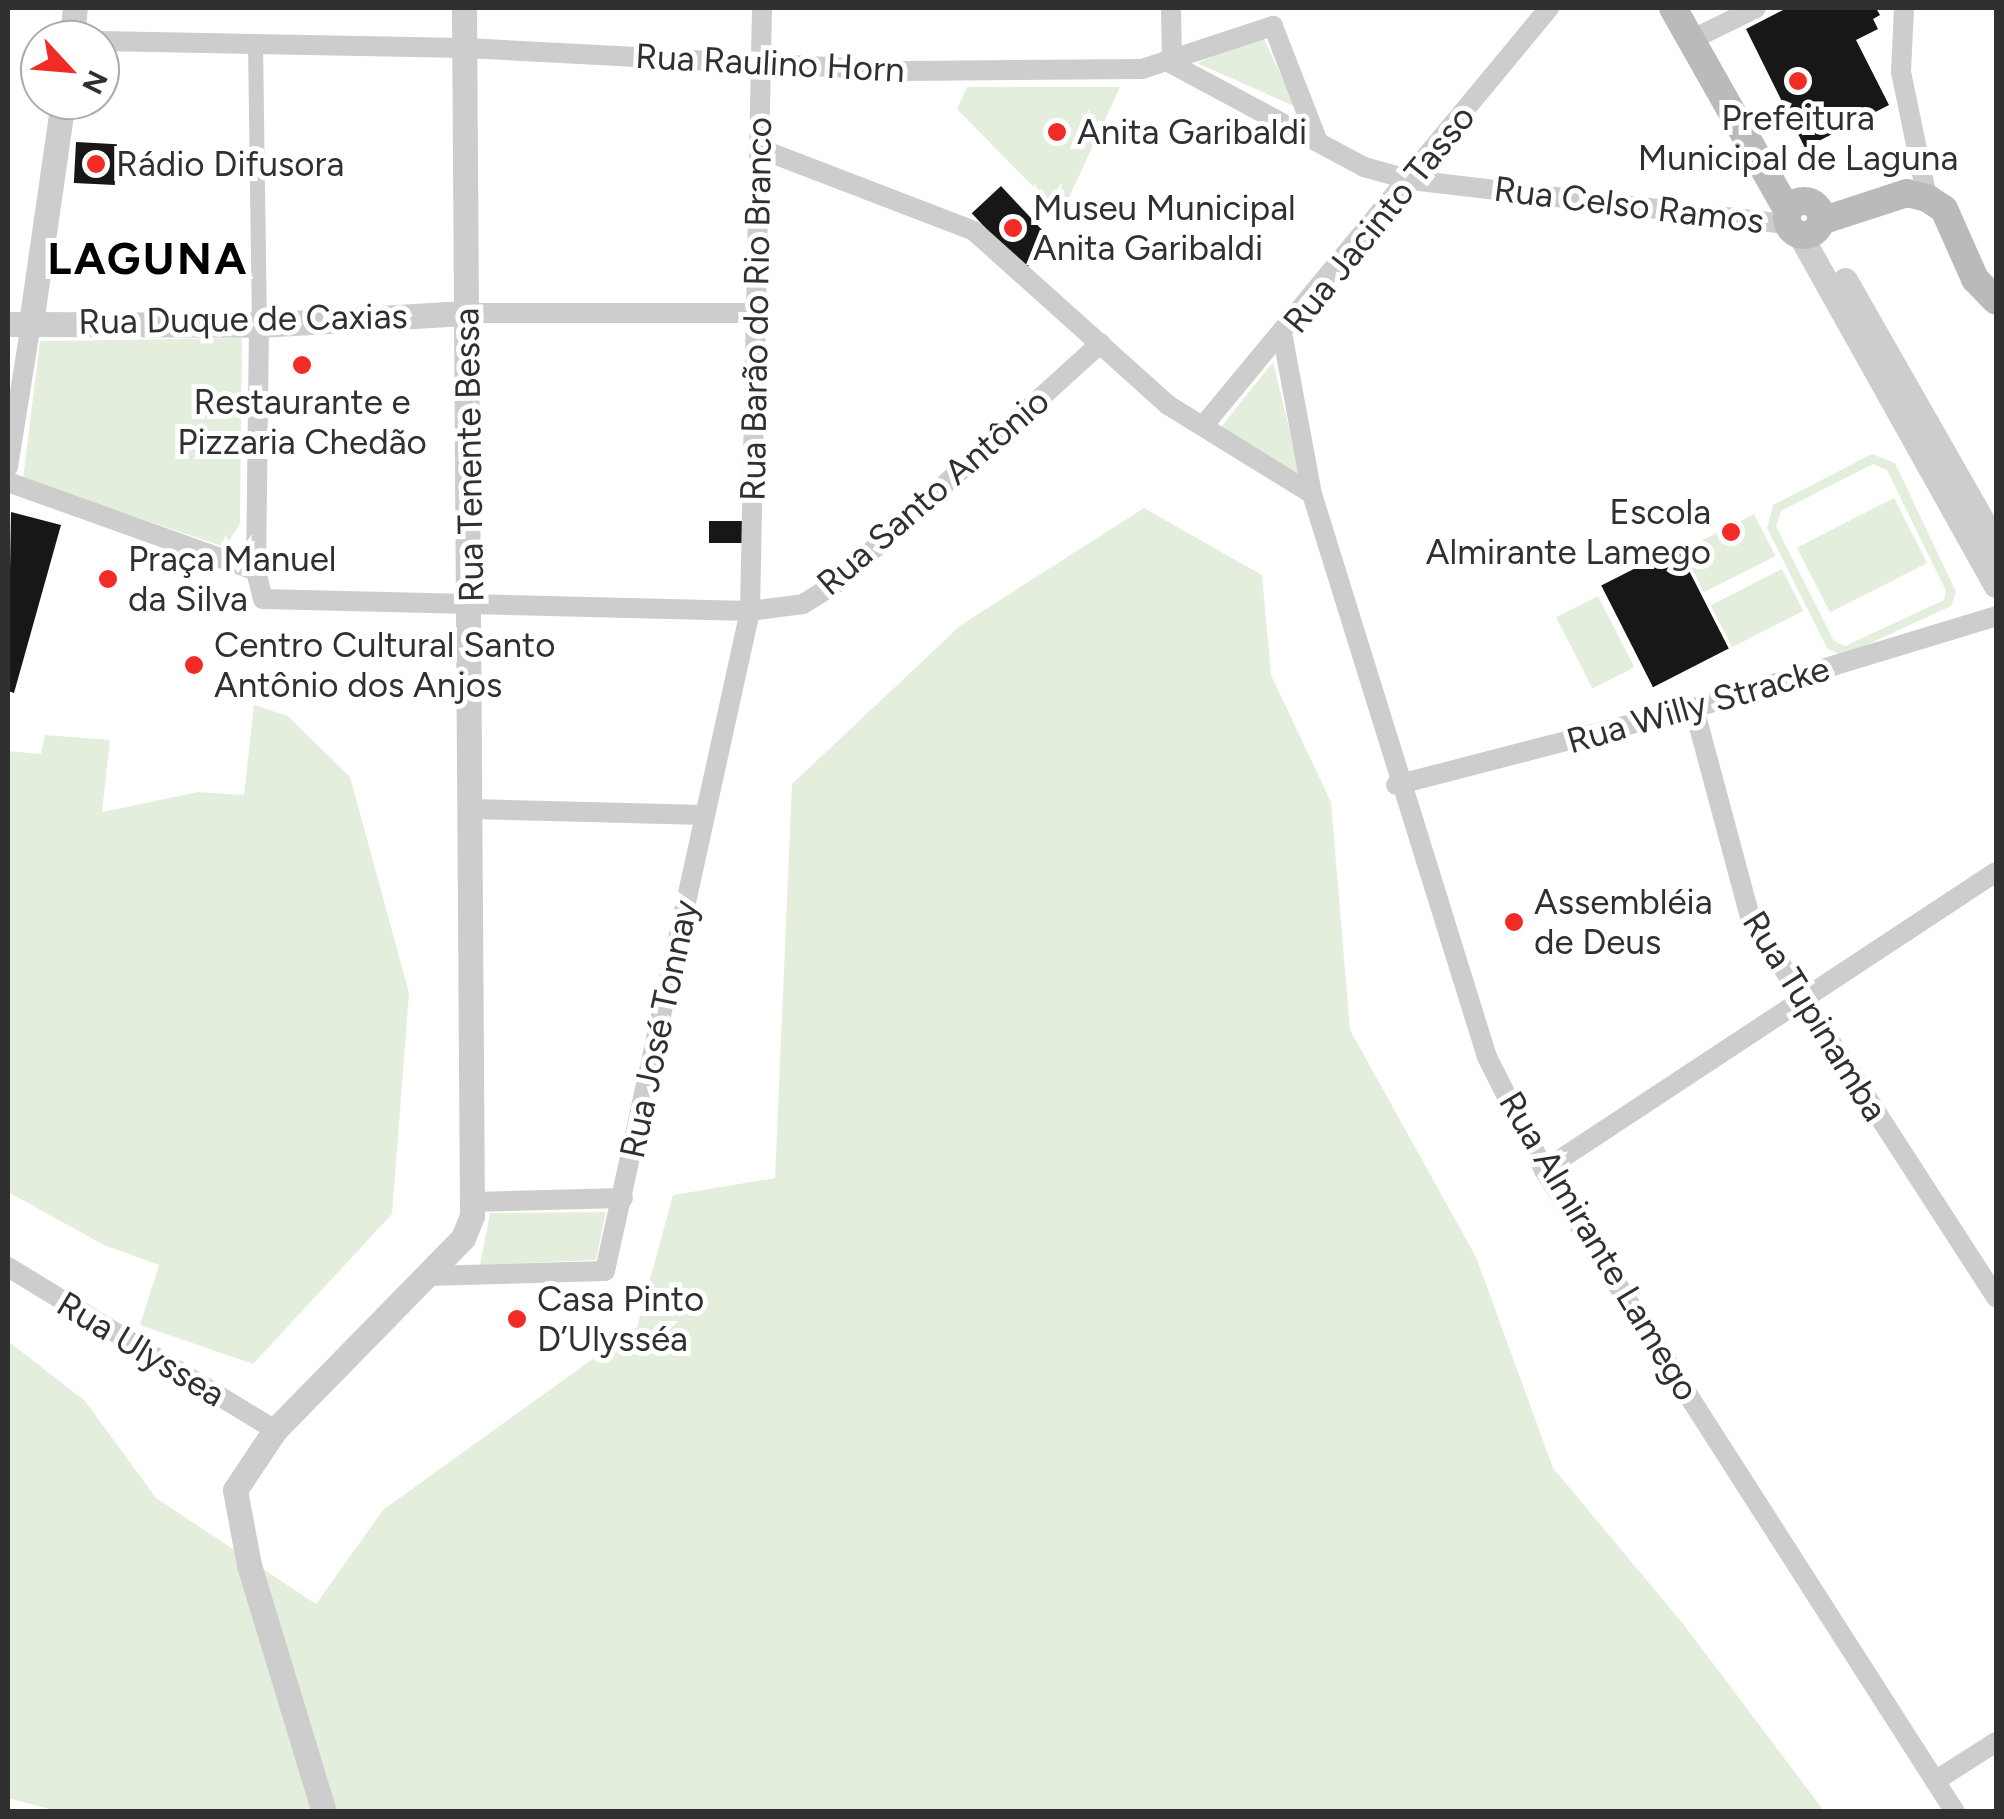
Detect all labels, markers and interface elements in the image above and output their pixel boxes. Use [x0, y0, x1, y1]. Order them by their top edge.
north arrow [20, 20, 120, 120]
street label: Rua Raulino Horn [634, 35, 906, 91]
text: N [75, 65, 115, 99]
marker: Prefeitura Municipal de Laguna [1787, 70, 1809, 92]
street label: Rua Jacinto Tasso [1274, 97, 1484, 341]
place label: Prefeitura Municipal de Laguna [1638, 97, 1958, 179]
place label: Anita Garibaldi [1077, 111, 1307, 153]
street label: Rua Barão do Rio Branco [732, 117, 780, 501]
marker: Anita Garibaldi [1046, 121, 1068, 143]
place label: Rádio Difusora [116, 143, 344, 185]
marker: Rádio Difusora [85, 153, 107, 175]
street label: Rua Celso Ramos [1492, 168, 1766, 242]
place label: Museu Municipal Anita Garibaldi [1033, 187, 1296, 269]
marker: Museu Municipal Anita Garibaldi [1002, 217, 1024, 239]
district label: LAGUNA [47, 232, 249, 286]
street label: Rua Duque de Caxias [78, 295, 408, 343]
street label: Rua Tenente Bessa [445, 308, 493, 602]
marker: Restaurante e Pizzaria Chedão [291, 354, 313, 376]
street label: Rua Santo Antônio [808, 380, 1058, 604]
place label: Restaurante e Pizzaria Chedão [177, 381, 427, 463]
place label: Escola Almirante Lamego [1426, 491, 1711, 573]
marker: Escola Almirante Lamego [1720, 521, 1742, 543]
place label: Praça Manuel da Silva [128, 538, 337, 620]
marker: Praça Manuel da Silva [97, 568, 119, 590]
place label: Centro Cultural Santo Antônio dos Anjos [214, 624, 555, 706]
street label: Rua Willy Stracke [1562, 647, 1834, 763]
marker: Centro Cultural Santo Antônio dos Anjos [183, 654, 205, 676]
place label: Assembléia de Deus [1534, 881, 1713, 963]
street label: Rua José Tonnay [611, 896, 707, 1162]
street label: Rua Tupinamba [1734, 903, 1896, 1129]
marker: Assembléia de Deus [1503, 911, 1525, 933]
street label: Rua Almirante Lamego [1490, 1084, 1708, 1408]
place label: Casa Pinto D’Ulysséa [537, 1278, 704, 1360]
street label: Rua Ulyssea [49, 1282, 233, 1416]
marker: Casa Pinto D’Ulysséa [506, 1308, 528, 1330]

